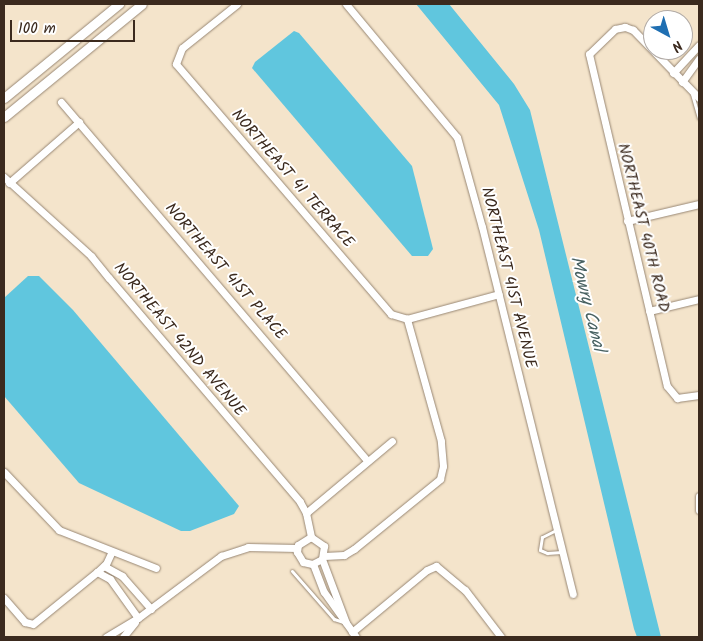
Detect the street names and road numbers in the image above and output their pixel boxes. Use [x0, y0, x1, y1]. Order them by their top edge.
street label: NORTHEAST 41 TERRACE [227, 106, 357, 252]
street label: NORTHEAST 40TH ROAD [613, 141, 673, 315]
street label: NORTHEAST 41ST AVENUE [476, 185, 540, 371]
street label: NORTHEAST 41ST PLACE [160, 200, 290, 344]
street label: NORTHEAST 42ND AVENUE [109, 259, 249, 421]

